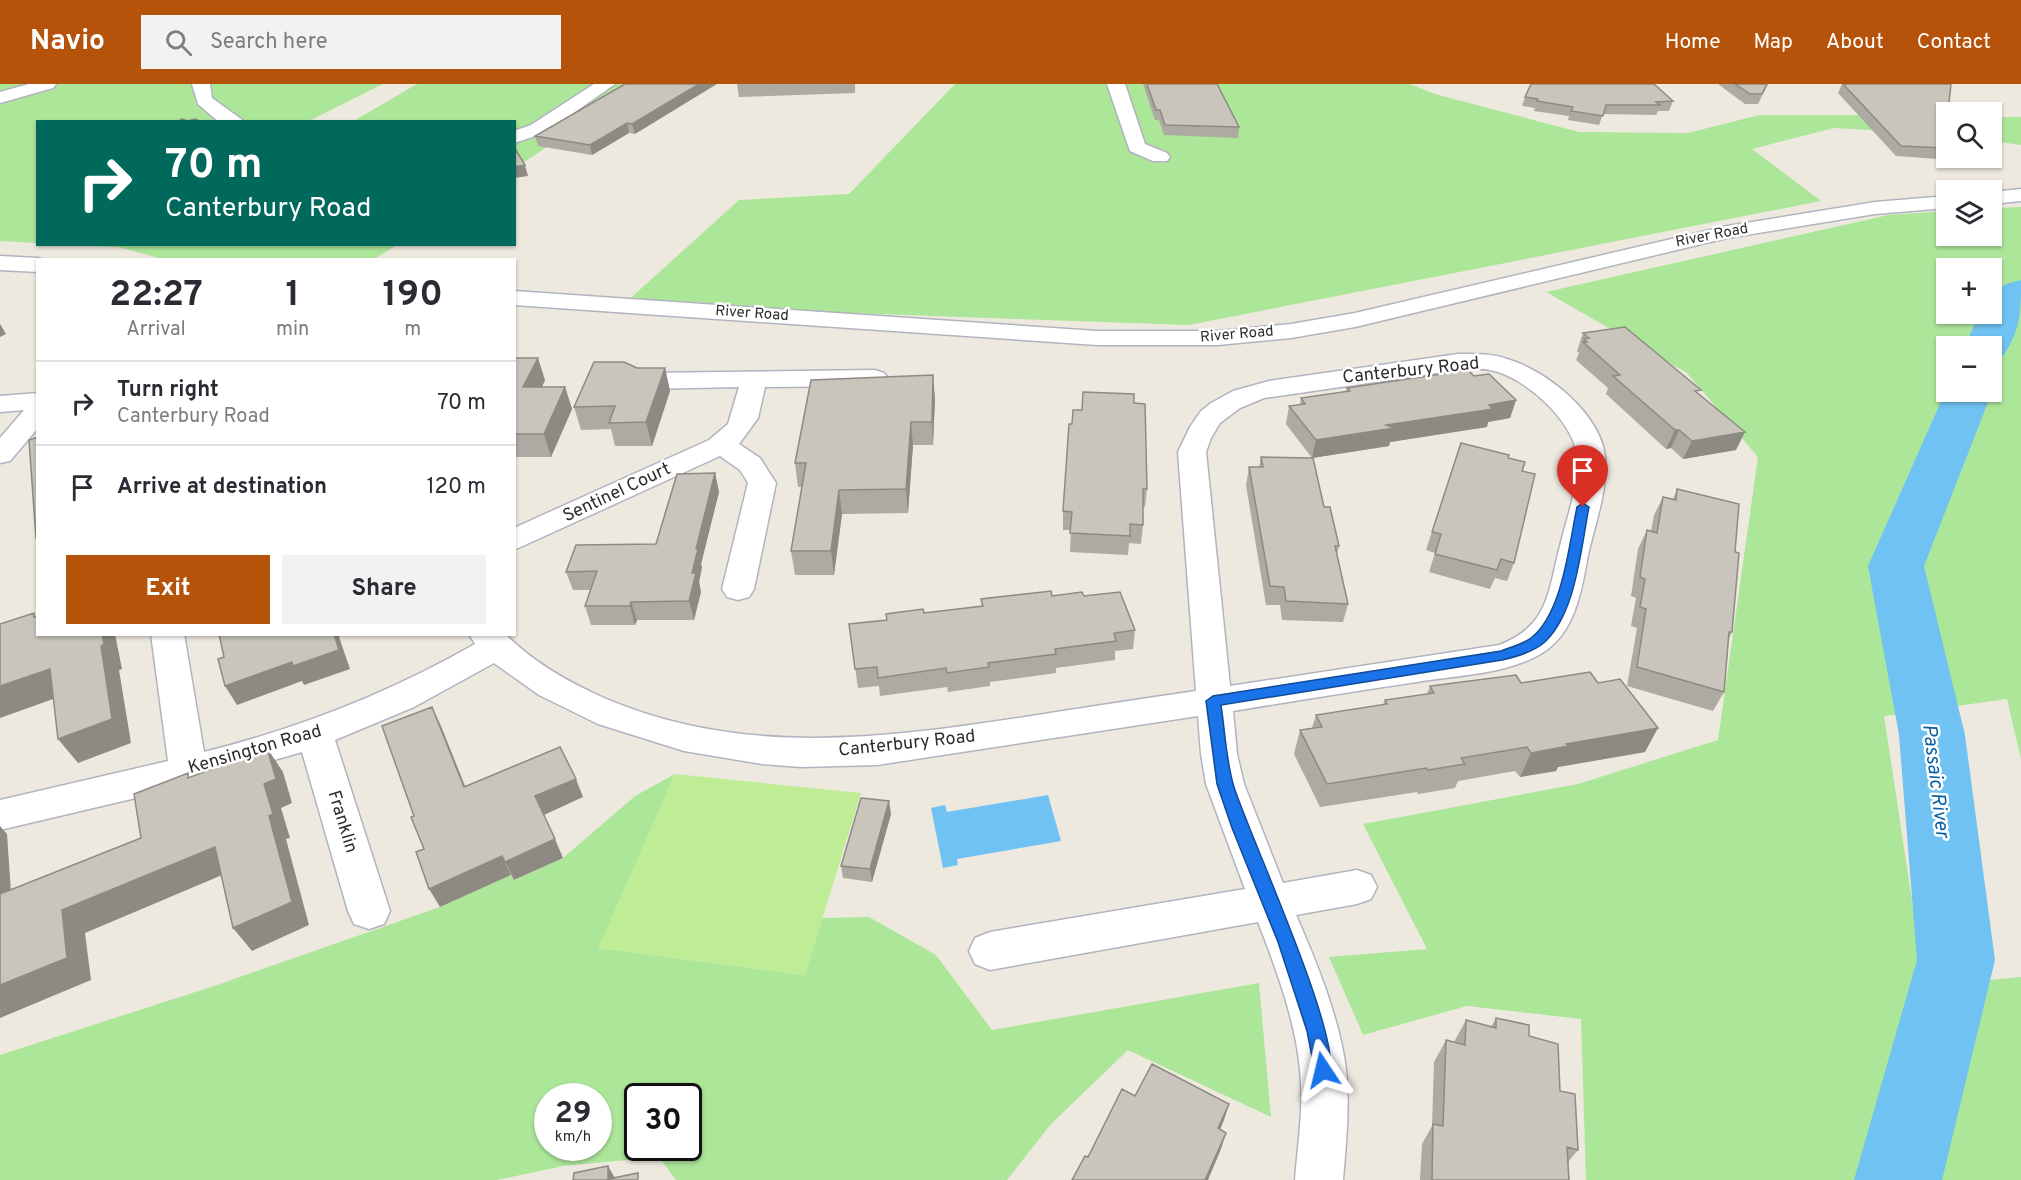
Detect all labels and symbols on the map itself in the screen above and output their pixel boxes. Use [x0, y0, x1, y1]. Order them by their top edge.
street label: River Road [1674, 220, 1750, 252]
street label: River Road [715, 302, 789, 326]
street label: River Road [1199, 322, 1275, 348]
street label: Canterbury Road [1341, 352, 1481, 390]
pin [1557, 445, 1608, 507]
street label: Sentinel Court [559, 458, 675, 528]
street label: Kensington Road [186, 720, 324, 780]
water label: Passaic River [1915, 723, 1955, 841]
street label: Canterbury Road [837, 725, 977, 763]
street label: Franklin [322, 788, 362, 856]
position arrow [1291, 1038, 1355, 1102]
speed limit sign: 30 [624, 1083, 702, 1161]

